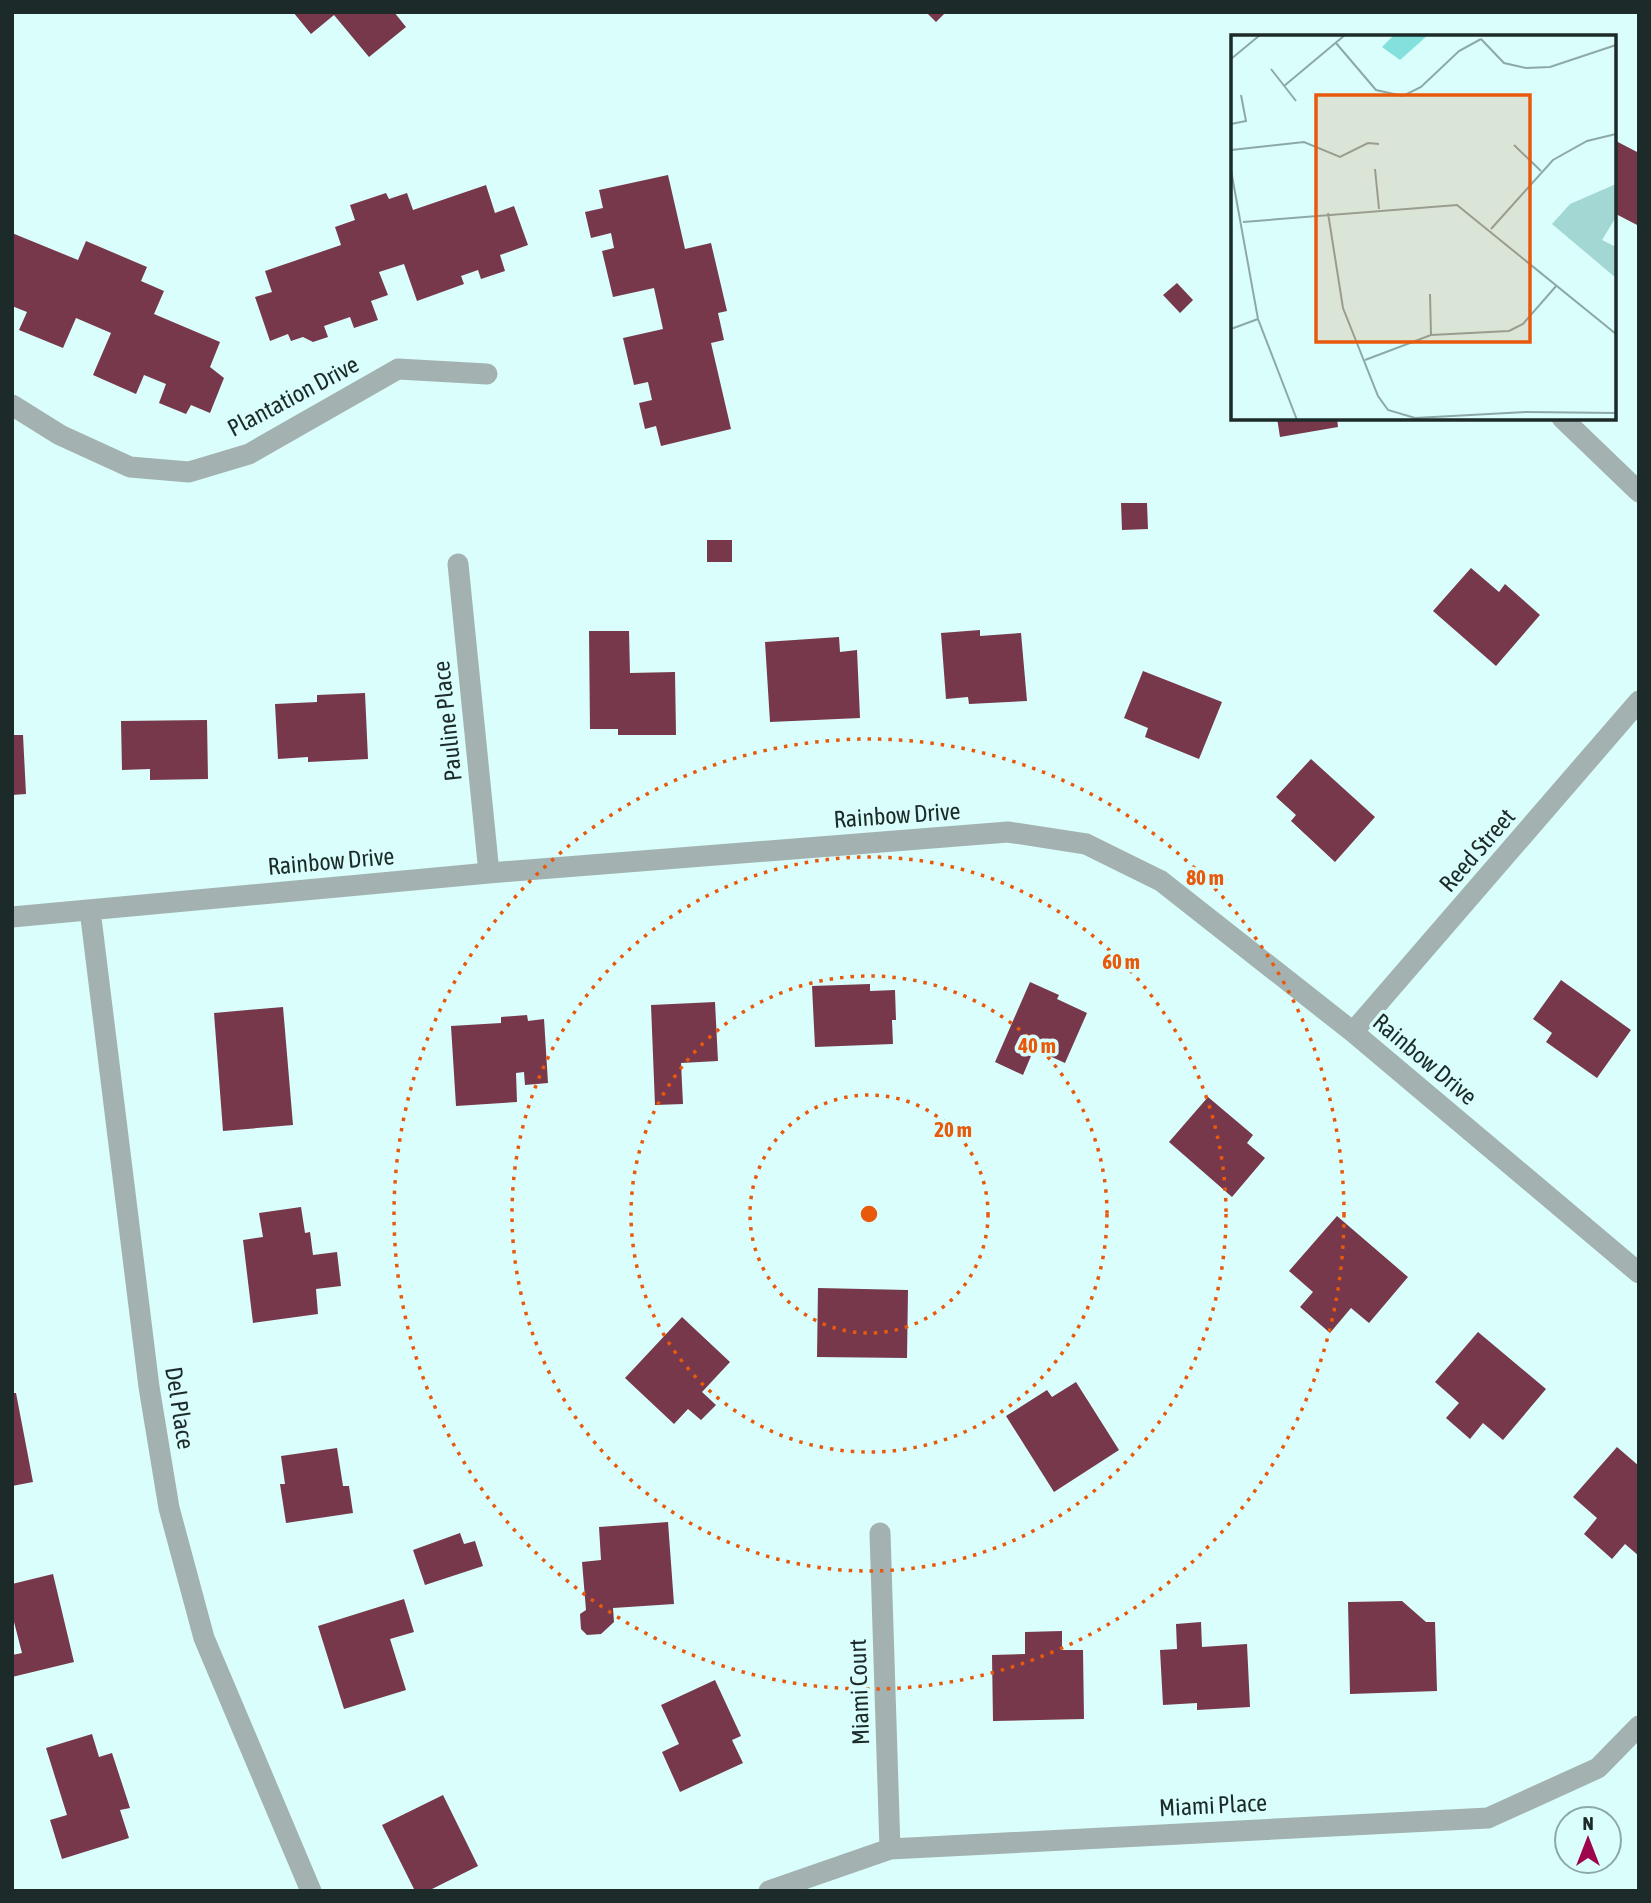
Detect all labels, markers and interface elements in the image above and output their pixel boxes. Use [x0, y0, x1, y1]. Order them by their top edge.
inset map [1231, 35, 1616, 420]
street label: Plantation Drive [223, 350, 363, 442]
street label: Pauline Place [427, 660, 467, 782]
street label: Rainbow Drive [833, 797, 961, 833]
street label: Reed Street [1434, 803, 1520, 897]
street label: Rainbow Drive [267, 842, 395, 880]
text: 80 m [1186, 865, 1224, 889]
text: 60 m [1102, 949, 1140, 973]
street label: Rainbow Drive [1368, 1008, 1482, 1110]
text: 40 m [1017, 1033, 1056, 1057]
text: 20 m [934, 1117, 972, 1141]
centre of rings [857, 1202, 881, 1226]
street label: Del Place [160, 1365, 200, 1451]
street label: Miami Court [844, 1638, 874, 1746]
street label: Miami Place [1158, 1789, 1268, 1821]
north arrow [1553, 1805, 1623, 1875]
text: N [1582, 1812, 1594, 1834]

